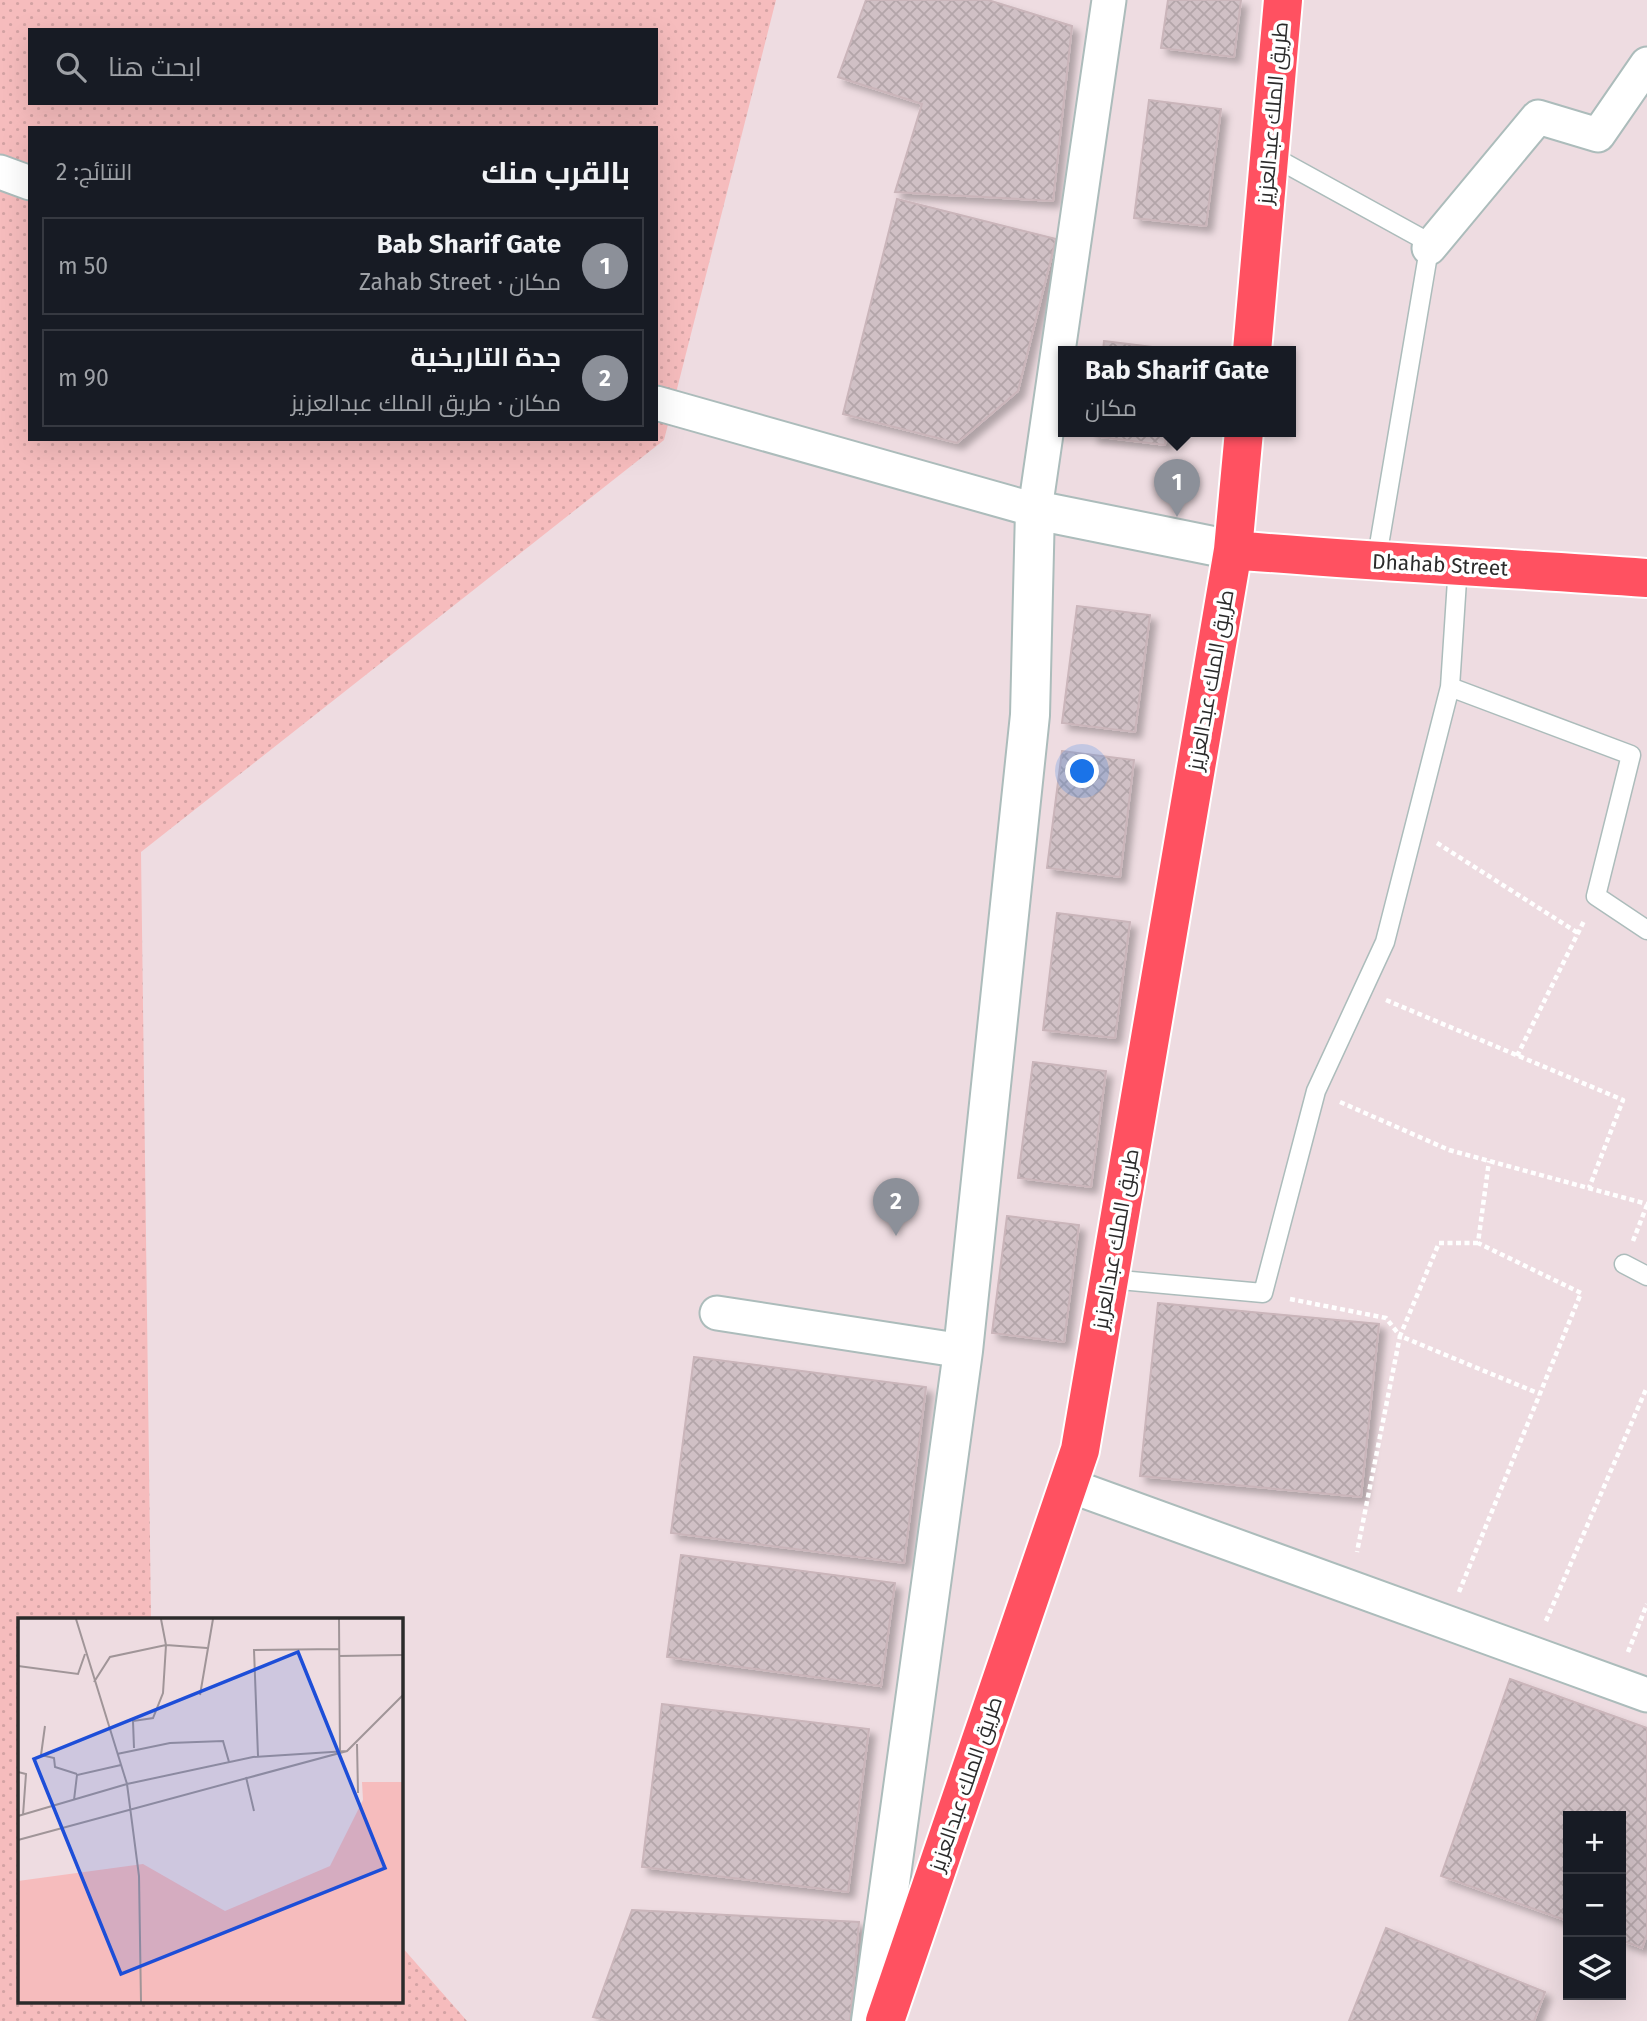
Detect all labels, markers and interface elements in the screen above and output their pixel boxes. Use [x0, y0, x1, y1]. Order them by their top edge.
street label: طريق الملك عبدالعزيز [1252, 21, 1294, 206]
search box [28, 28, 658, 105]
icon: search [52, 48, 90, 86]
text: ابحث هنا [108, 52, 202, 83]
text: بالقرب منك [481, 155, 630, 191]
text: النتائج: 2 [56, 158, 132, 186]
text: Bab Sharif Gate [377, 229, 561, 260]
text: 50 m [58, 252, 108, 280]
text: 1 [600, 252, 610, 280]
text: مكان · Zahab Street [359, 268, 561, 296]
text: جدة التاريخية [410, 342, 561, 373]
popup [1058, 346, 1296, 437]
text: Bab Sharif Gate [1085, 355, 1269, 386]
text: 90 m [58, 364, 109, 392]
text: 2 [599, 364, 611, 392]
text: مكان · طريق الملك عبدالعزيز [291, 389, 561, 417]
text: مكان [1085, 394, 1137, 422]
pin: 1 [1154, 459, 1200, 517]
street label: Dhahab Street [1371, 548, 1509, 582]
street label: طريق الملك عبدالعزيز [1182, 588, 1240, 773]
your location [1065, 754, 1099, 788]
street label: طريق الملك عبدالعزيز [1087, 1147, 1145, 1332]
pin: 2 [873, 1178, 919, 1236]
inset map [18, 1618, 402, 2004]
street label: طريق الملك عبدالعزيز [924, 1693, 1008, 1876]
map controls [1563, 1811, 1626, 2000]
button: + [1563, 1811, 1626, 1874]
button: − [1563, 1874, 1626, 1937]
button: layers [1563, 1937, 1626, 2000]

